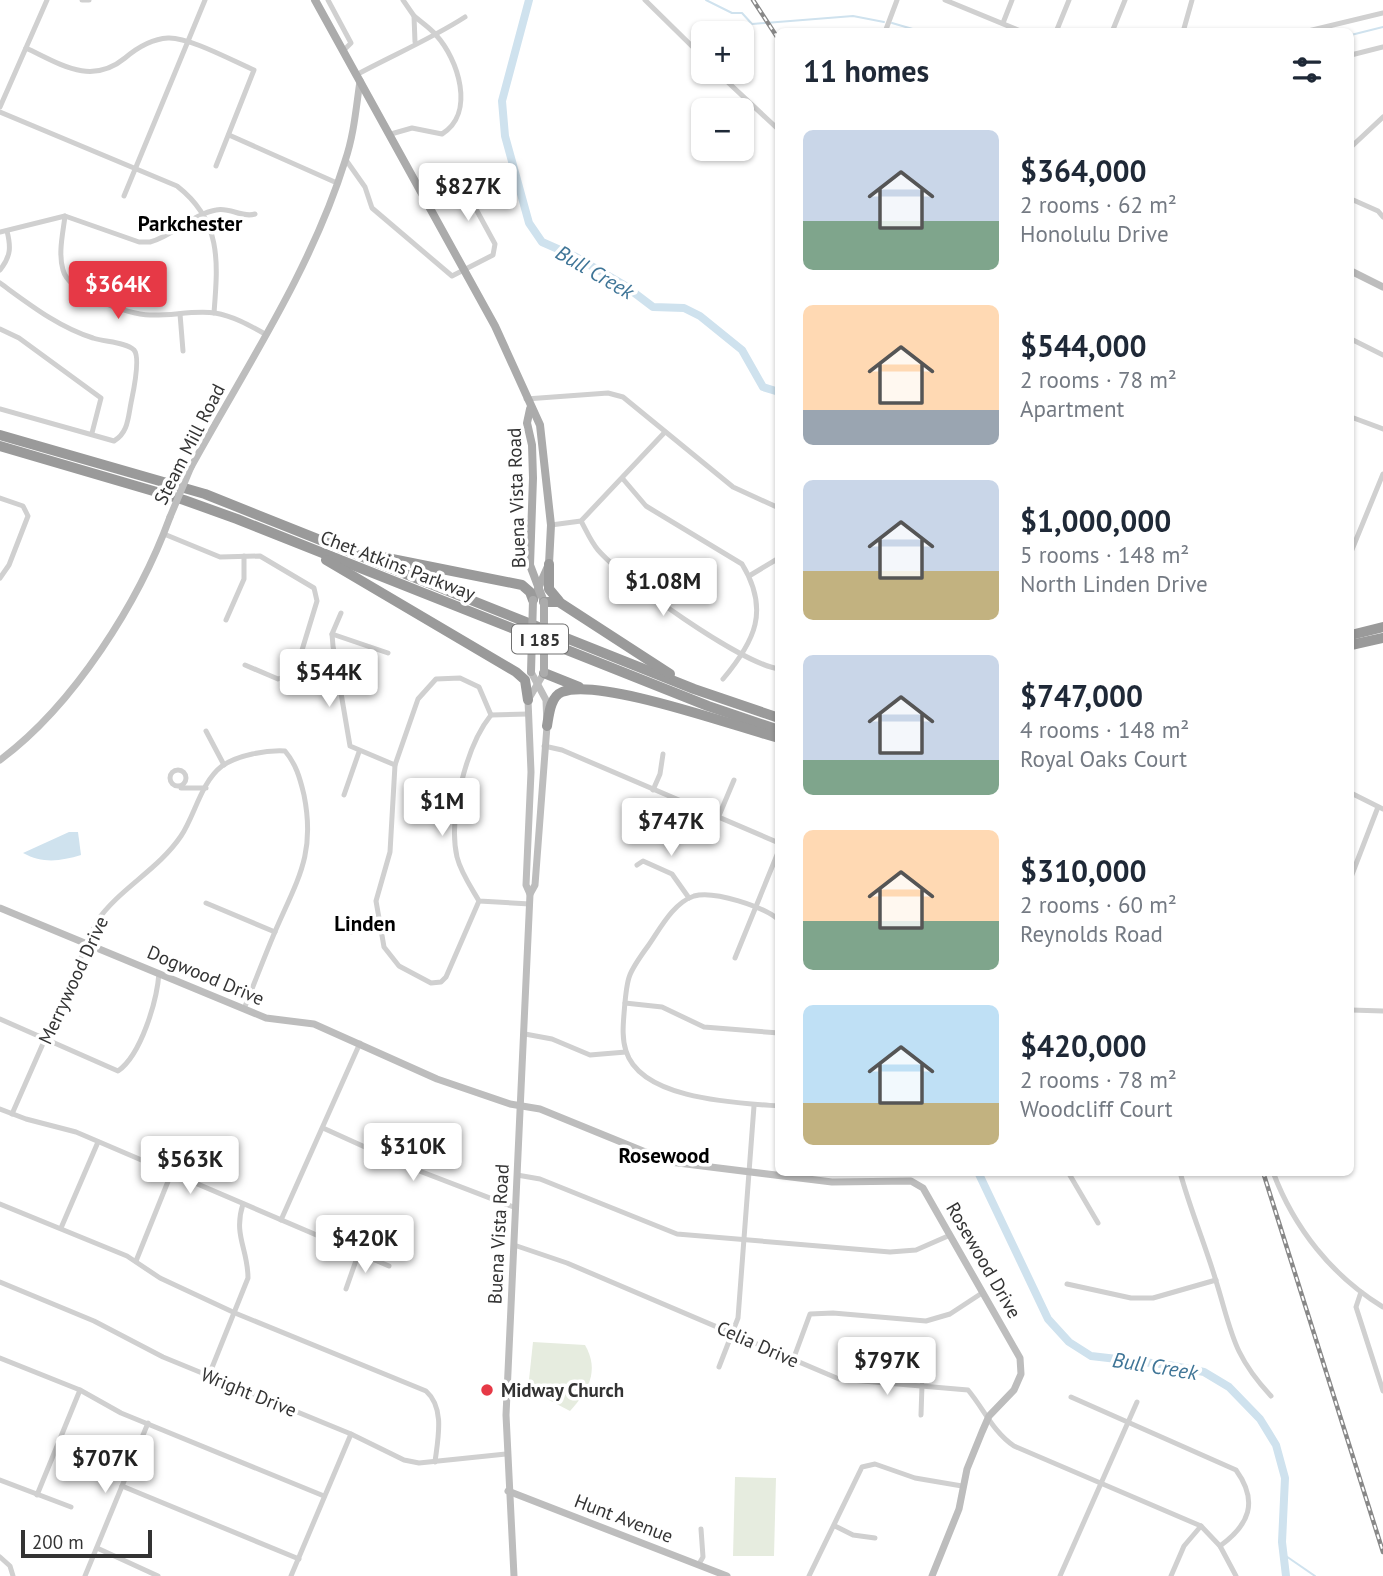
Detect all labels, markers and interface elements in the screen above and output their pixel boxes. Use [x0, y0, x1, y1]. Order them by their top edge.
map controls [691, 21, 754, 161]
button: + [691, 21, 754, 84]
text: 11 homes [803, 51, 929, 90]
icon: filters [1288, 51, 1326, 89]
button: − [691, 98, 754, 161]
text: $364,000 [1020, 151, 1147, 190]
icon: home [859, 158, 943, 242]
pin: $827K [419, 164, 517, 223]
text: $827K [435, 171, 501, 200]
text: 2 rooms · 62 m² [1020, 190, 1177, 219]
district label: Parkchester [138, 210, 243, 237]
text: Honolulu Drive [1020, 219, 1169, 248]
water label: Bull Creek [551, 239, 640, 306]
pin: $364K [69, 262, 167, 321]
text: $364K [85, 269, 151, 298]
text: $544,000 [1020, 326, 1147, 365]
icon: home [859, 333, 943, 417]
text: 2 rooms · 78 m² [1020, 365, 1177, 394]
street label: Steam Mill Road [148, 380, 230, 508]
text: Apartment [1020, 394, 1124, 423]
street label: Buena Vista Road [502, 427, 530, 569]
text: $1,000,000 [1020, 501, 1171, 540]
icon: home [859, 508, 943, 592]
street label: Chet Atkins Parkway [317, 524, 479, 606]
text: 5 rooms · 148 m² [1020, 540, 1189, 569]
pin: $1.08M [606, 558, 720, 618]
text: $1.08M [625, 566, 701, 595]
text: North Linden Drive [1020, 569, 1208, 598]
road number: I 185 [512, 624, 568, 654]
pin: $544K [280, 650, 378, 709]
text: $544K [296, 657, 362, 686]
text: $747,000 [1020, 676, 1143, 715]
icon: home [859, 683, 943, 767]
text: 4 rooms · 148 m² [1020, 715, 1189, 744]
text: Royal Oaks Court [1020, 744, 1187, 773]
pin: $1M [408, 778, 476, 838]
text: $1M [420, 786, 464, 815]
pin: $747K [622, 798, 720, 858]
text: $747K [638, 806, 704, 835]
text: $310,000 [1020, 851, 1147, 890]
icon: home [859, 858, 943, 942]
text: 2 rooms · 60 m² [1020, 890, 1177, 919]
district label: Linden [334, 910, 396, 937]
street label: Merrywood Drive [33, 912, 113, 1048]
text: Reynolds Road [1020, 919, 1163, 948]
street label: Dogwood Drive [144, 940, 268, 1010]
text: $420,000 [1020, 1026, 1147, 1065]
icon: home [859, 1033, 943, 1117]
text: 2 rooms · 78 m² [1020, 1065, 1177, 1094]
text: Woodcliff Court [1020, 1094, 1173, 1123]
pin: $310K [364, 1124, 462, 1183]
text: $310K [380, 1131, 446, 1160]
pin: $563K [141, 1136, 239, 1196]
district label: Rosewood [618, 1142, 710, 1169]
text: $563K [157, 1144, 223, 1173]
street label: Buena Vista Road [482, 1163, 514, 1305]
street label: Rosewood Drive [941, 1198, 1027, 1322]
pin: $420K [316, 1216, 414, 1275]
text: $420K [332, 1223, 398, 1252]
street label: Celia Drive [713, 1315, 803, 1373]
pin: $797K [838, 1338, 936, 1397]
text: $797K [854, 1345, 920, 1374]
water label: Bull Creek [1110, 1346, 1201, 1386]
street label: Wright Drive [198, 1362, 300, 1422]
place label: Midway Church [501, 1378, 624, 1402]
marker: Midway Church [479, 1382, 495, 1398]
pin: $707K [56, 1436, 154, 1495]
text: $707K [72, 1443, 138, 1472]
street label: Hunt Avenue [571, 1488, 677, 1548]
scale bar [21, 1527, 152, 1559]
text: 200 m [32, 1530, 84, 1554]

